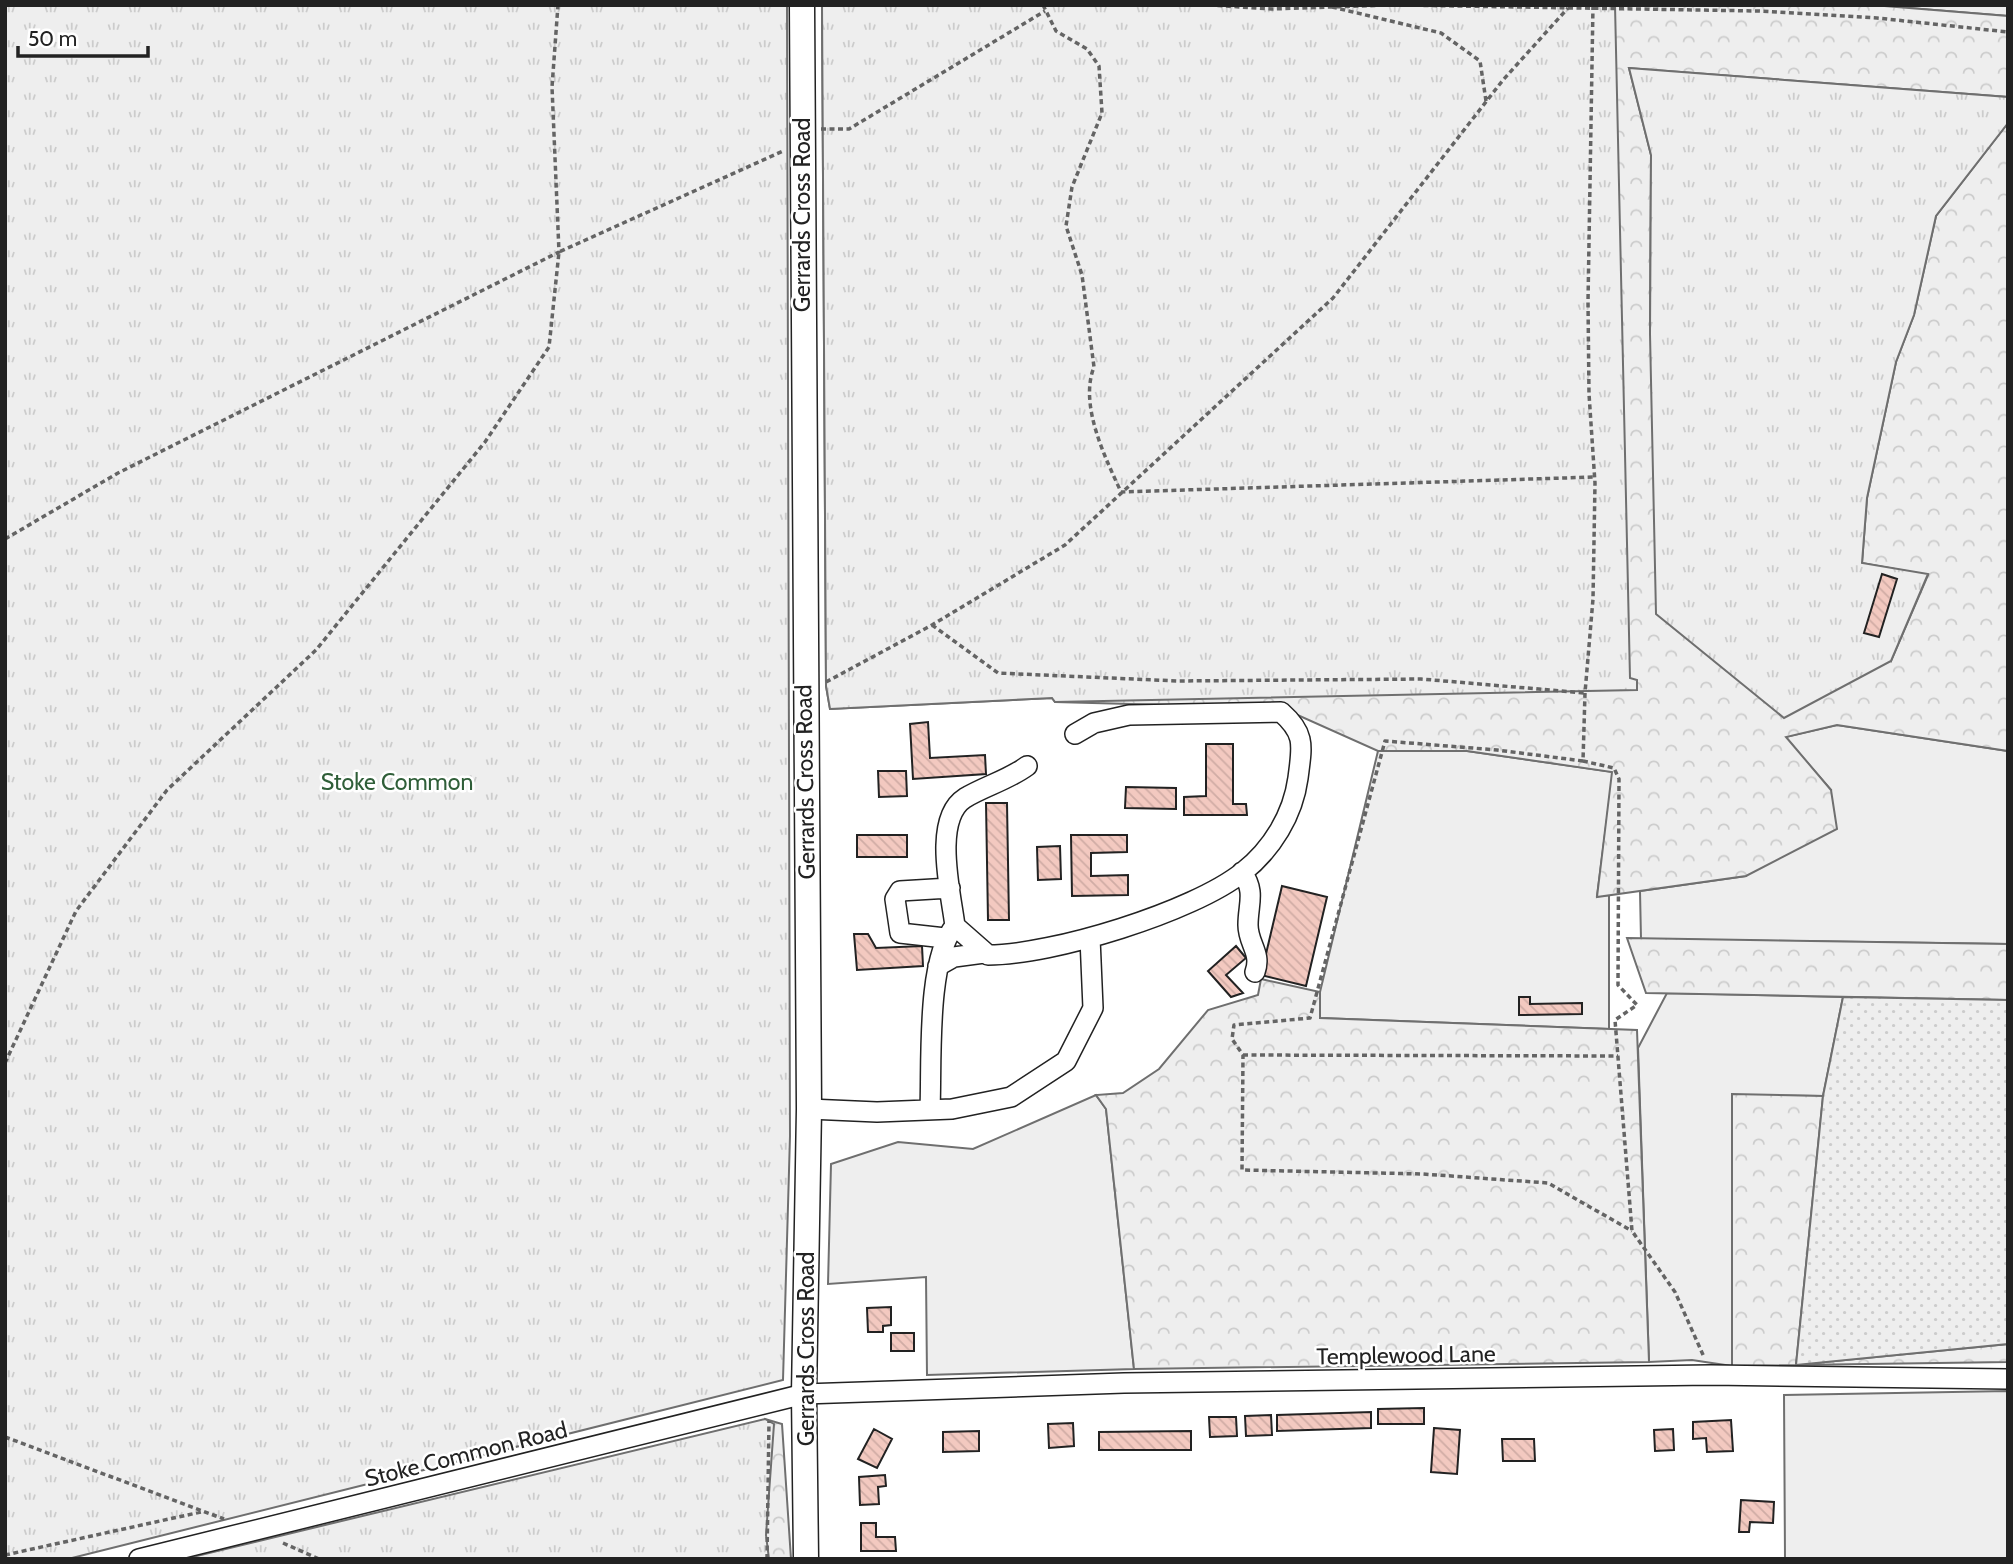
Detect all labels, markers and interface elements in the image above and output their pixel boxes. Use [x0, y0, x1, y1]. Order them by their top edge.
scale bar [18, 14, 147, 58]
text: 50 m [28, 26, 77, 51]
street label: Gerrards Cross Road [788, 118, 816, 312]
street label: Gerrards Cross Road [789, 684, 821, 880]
park label: Stoke Common [321, 768, 473, 796]
street label: Gerrards Cross Road [792, 1252, 820, 1446]
street label: Templewood Lane [1316, 1339, 1496, 1371]
street label: Stoke Common Road [362, 1415, 570, 1493]

